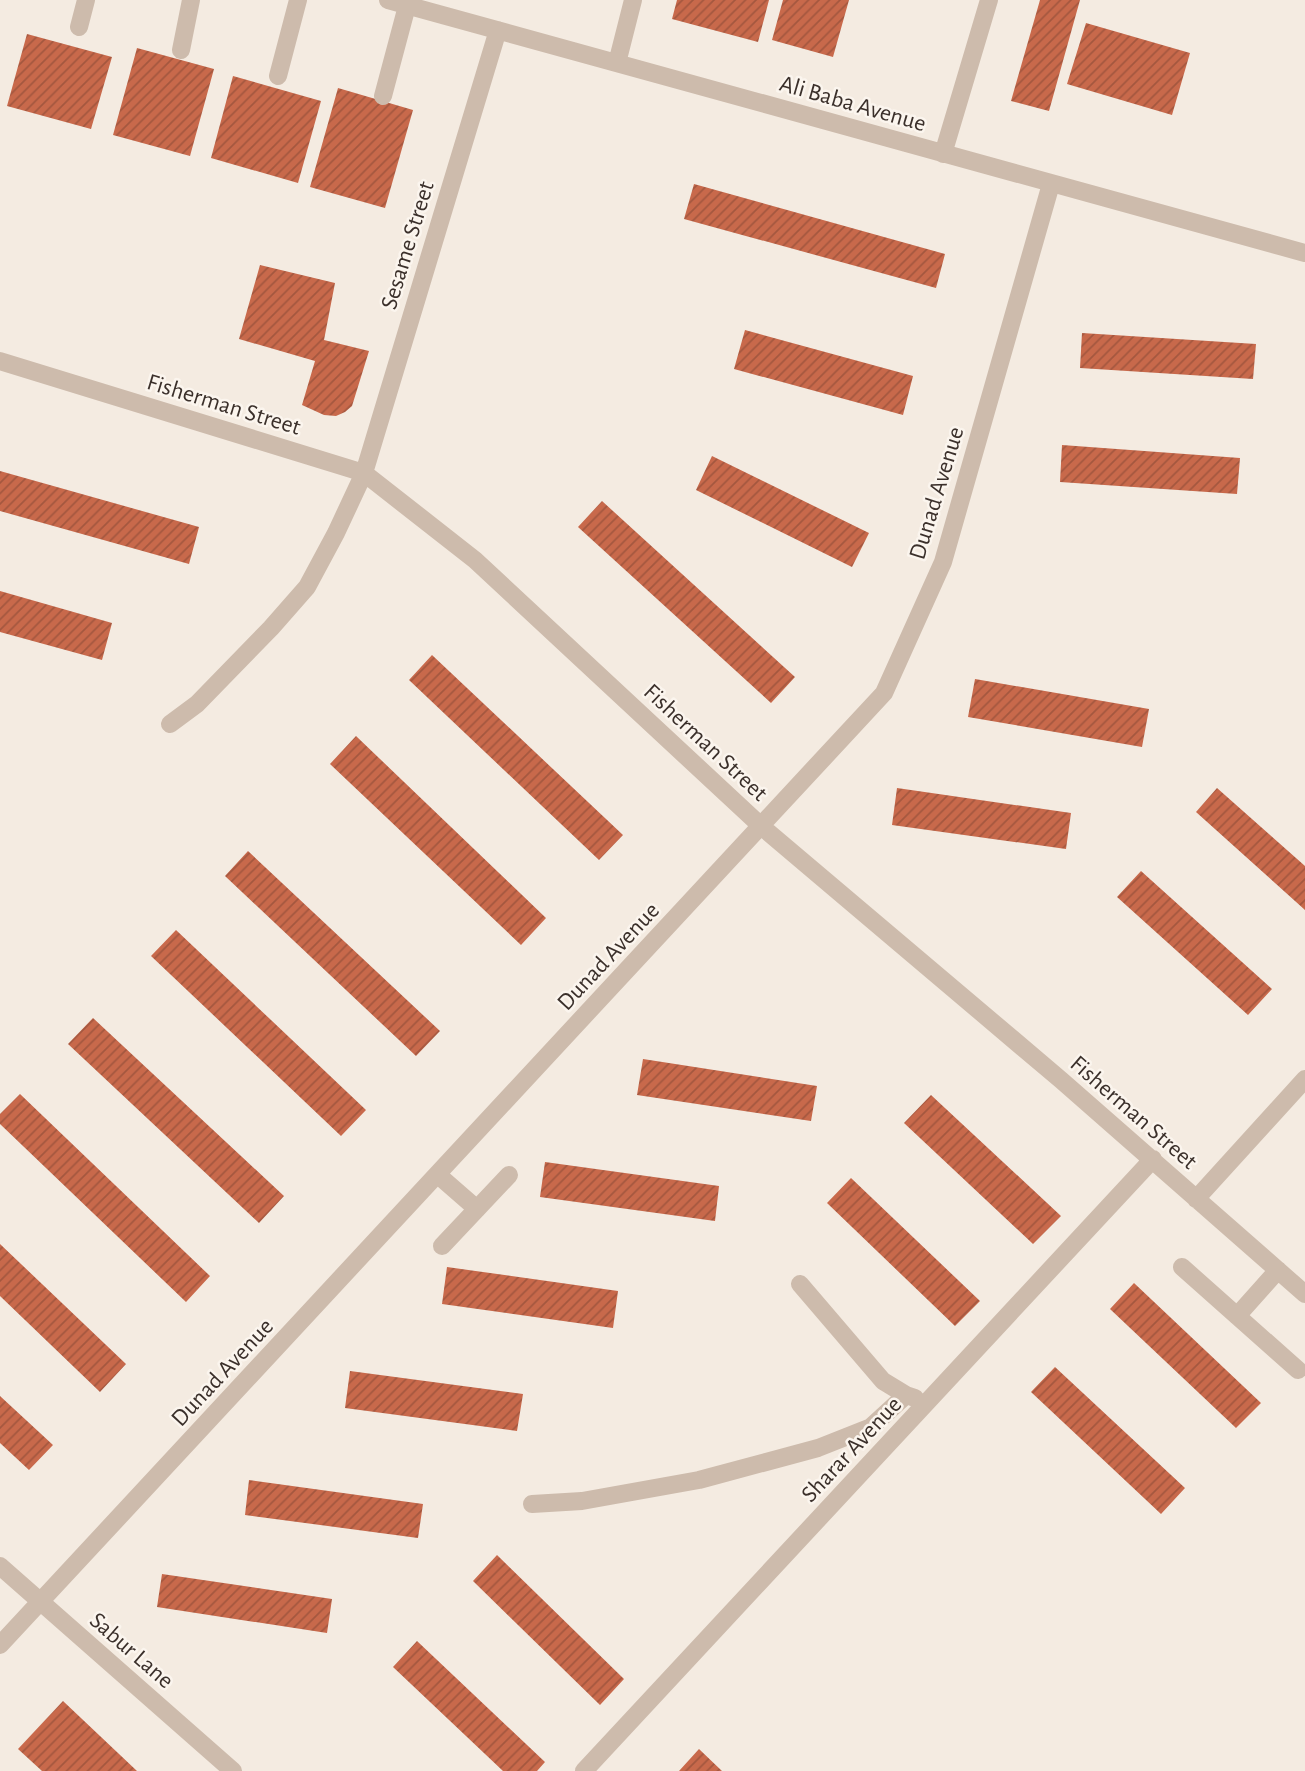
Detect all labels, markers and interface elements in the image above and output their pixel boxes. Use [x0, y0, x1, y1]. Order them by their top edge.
street label: Ali Baba Avenue [777, 72, 929, 136]
street label: Sesame Street [377, 178, 439, 312]
street label: Fisherman Street [144, 370, 304, 440]
street label: Dunad Avenue [905, 424, 969, 562]
street label: Fisherman Street [639, 680, 772, 806]
street label: Dunad Avenue [553, 898, 664, 1015]
street label: Fisherman Street [1065, 1051, 1202, 1174]
street label: Dunad Avenue [167, 1314, 278, 1431]
street label: Sharar Avenue [797, 1392, 906, 1507]
street label: Sabur Lane [85, 1608, 178, 1693]

